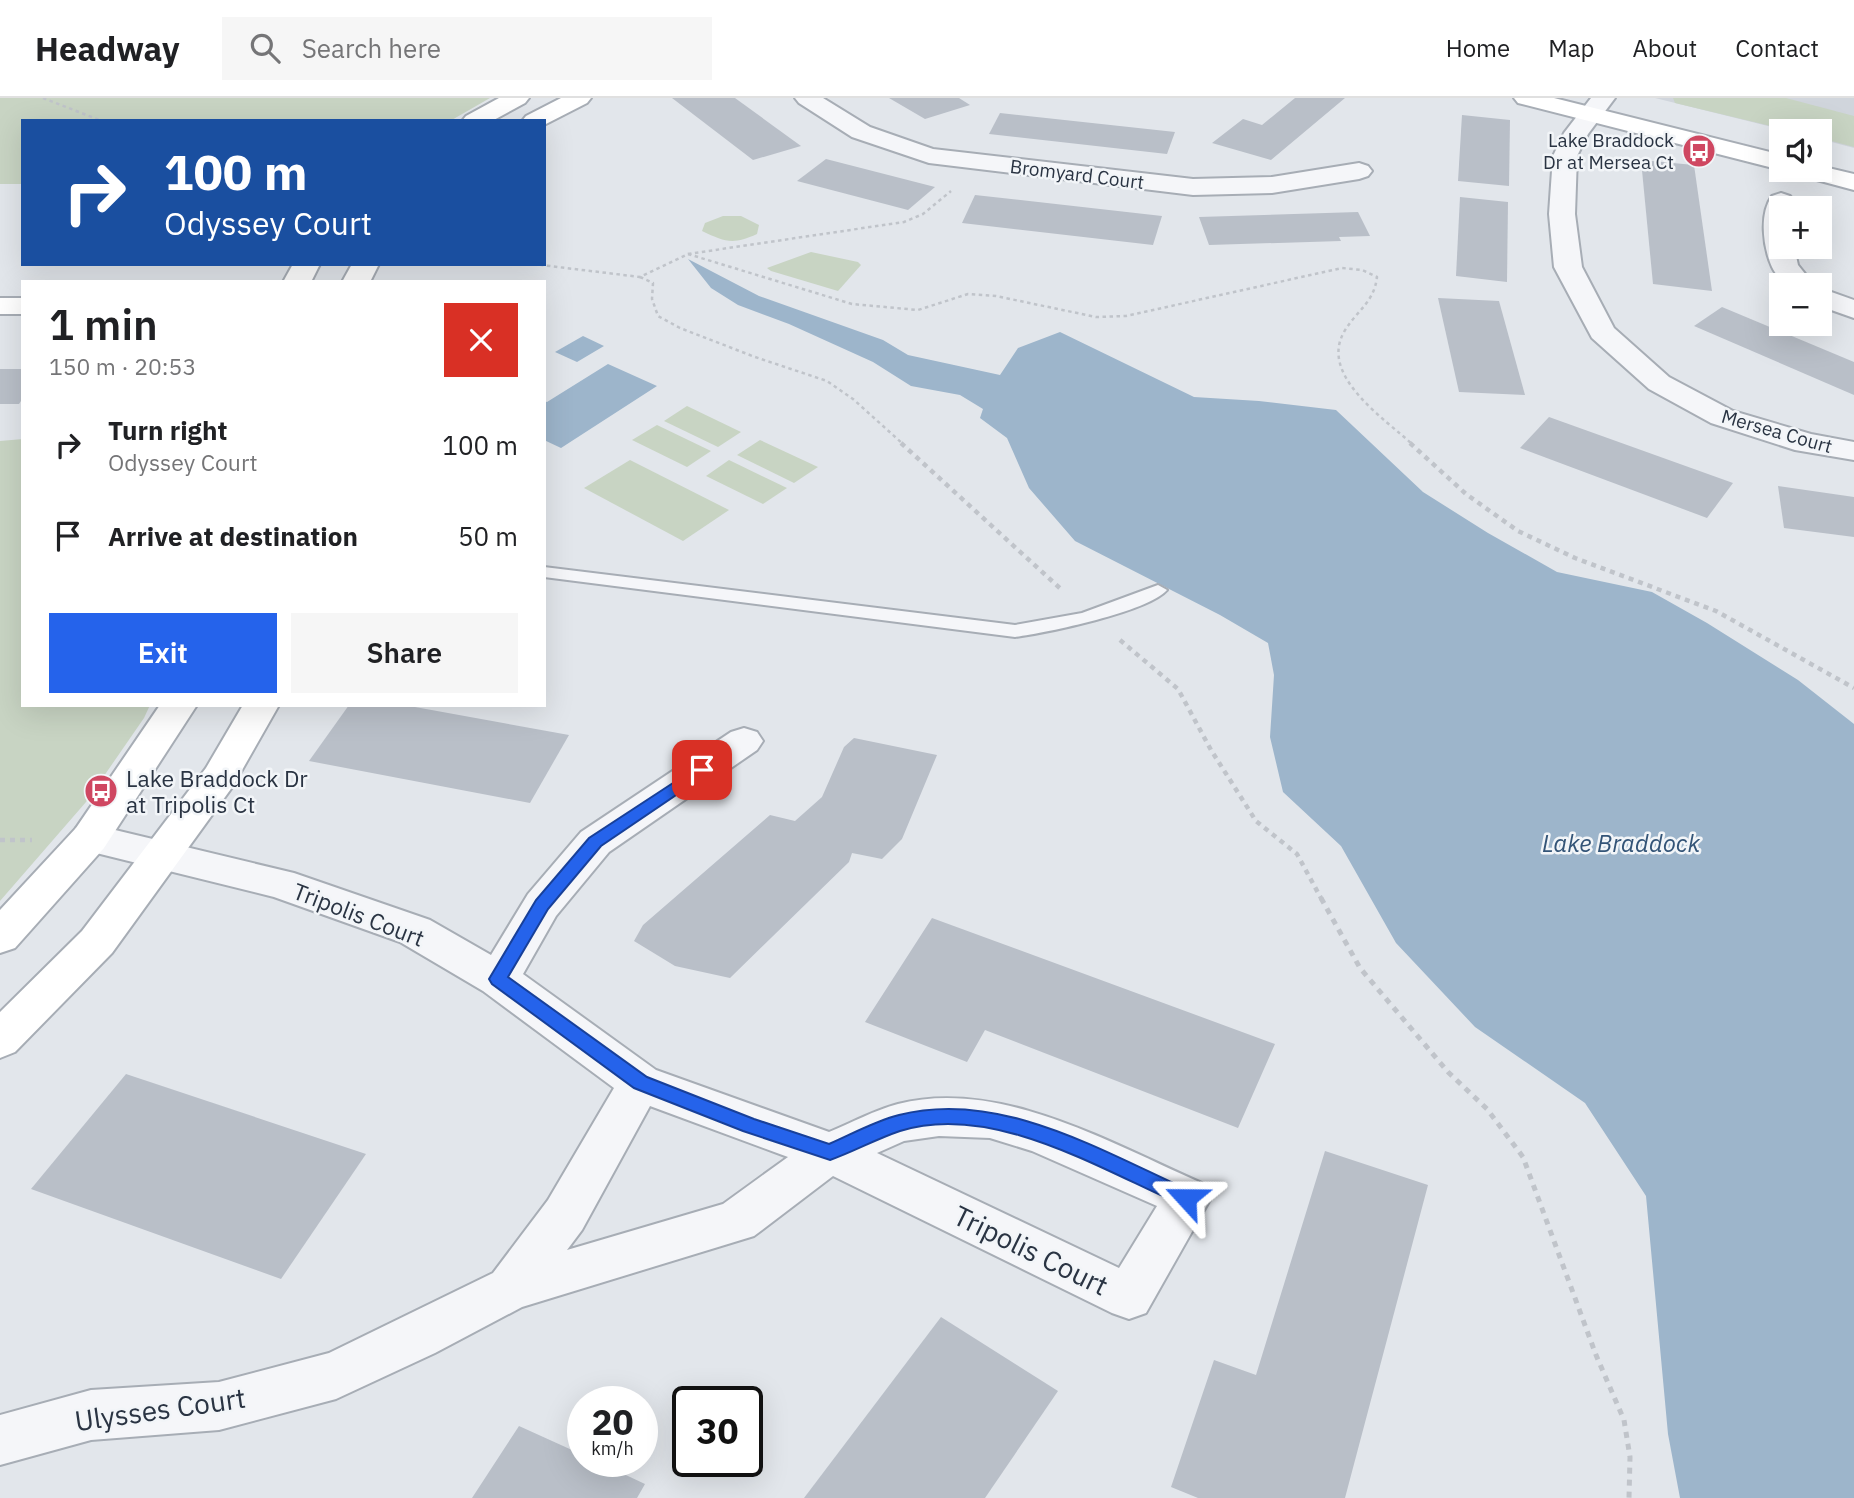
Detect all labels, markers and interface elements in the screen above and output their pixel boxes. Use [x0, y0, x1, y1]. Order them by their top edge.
search box [222, 17, 712, 80]
text: Headway [35, 27, 180, 70]
icon: search [246, 29, 284, 67]
text: Search here [302, 31, 441, 65]
text: Home [1446, 32, 1510, 64]
text: Map [1548, 32, 1594, 64]
text: About [1632, 32, 1697, 64]
text: Contact [1735, 32, 1819, 64]
map controls [1769, 119, 1832, 336]
button: sound [1769, 119, 1832, 182]
place label: Lake Braddock Dr at Mersea Ct [1543, 128, 1674, 174]
bus stop icon: Lake Braddock Dr at Mersea Ct [1680, 132, 1718, 170]
text: 100 m [164, 140, 308, 203]
icon: right [49, 147, 140, 238]
street label: Bromyard Court [1009, 154, 1145, 194]
button: + [1769, 196, 1832, 259]
text: Odyssey Court [164, 202, 372, 244]
button: − [1769, 273, 1832, 336]
text: 1 min [49, 297, 158, 352]
button: close [444, 303, 518, 377]
text: 150 m · 20:53 [49, 351, 196, 381]
street label: Mersea Court [1719, 404, 1835, 458]
text: Turn right [108, 413, 227, 447]
icon: right [49, 426, 87, 464]
text: 100 m [442, 428, 518, 462]
text: Odyssey Court [108, 447, 258, 477]
icon: arrive [49, 517, 87, 555]
text: Arrive at destination [108, 519, 358, 553]
text: 50 m [458, 519, 518, 553]
button: Exit [49, 613, 277, 693]
button: Share [291, 613, 518, 693]
pin [672, 740, 732, 800]
icon: arrive [683, 751, 721, 789]
place label: Lake Braddock Dr at Tripolis Ct [126, 763, 308, 819]
bus stop icon: Lake Braddock Dr at Tripolis Ct [82, 772, 120, 810]
water label: Lake Braddock [1542, 827, 1701, 859]
street label: Tripolis Court [289, 875, 429, 953]
position arrow [1149, 1161, 1223, 1235]
street label: Tripolis Court [947, 1197, 1115, 1303]
street label: Ulysses Court [72, 1379, 248, 1439]
speed limit sign: 30 [672, 1386, 763, 1477]
text: 20 [591, 1399, 634, 1445]
text: km/h [591, 1437, 634, 1460]

